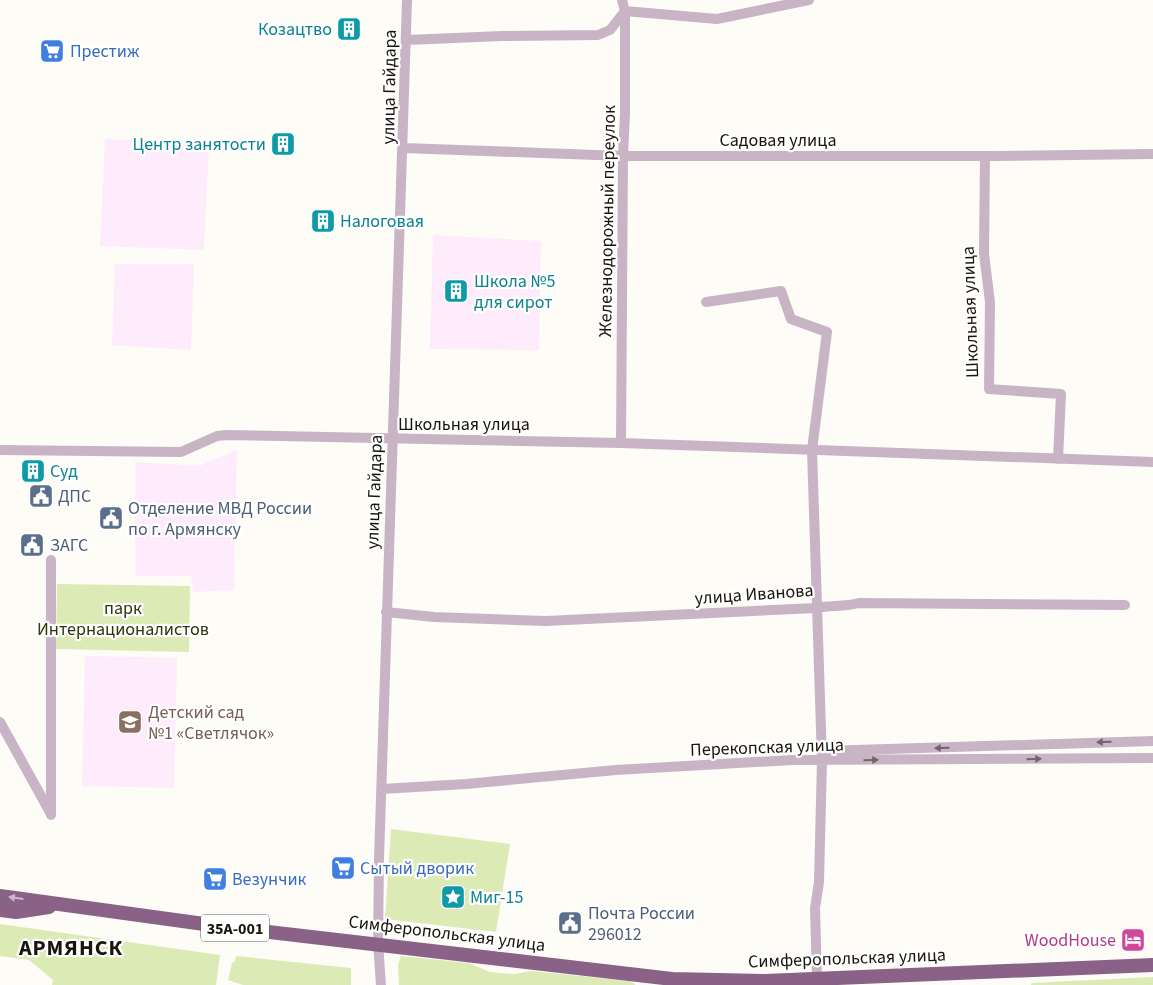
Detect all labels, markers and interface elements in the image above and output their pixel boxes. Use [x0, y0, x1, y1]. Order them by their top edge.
building icon: Козацтво [336, 16, 362, 42]
place label: Козацтво [258, 17, 332, 42]
street label: улица Гайдара [376, 29, 403, 145]
supermarket icon: Престиж [39, 38, 65, 64]
place label: Престиж [70, 39, 140, 64]
street label: Железнодорожный переулок [593, 105, 622, 337]
street label: Садовая улица [720, 128, 836, 153]
building icon: Центр занятости [270, 131, 296, 157]
place label: Центр занятости [132, 132, 266, 157]
building icon: Налоговая [310, 208, 336, 234]
place label: Налоговая [340, 209, 424, 234]
street label: Школьная улица [956, 246, 985, 378]
place label: Школа №5 для сирот [474, 269, 555, 315]
building icon: Школа №5 для сирот [443, 278, 469, 304]
street label: Школьная улица [398, 412, 530, 437]
street label: улица Гайдара [360, 434, 389, 550]
building icon: Суд [20, 458, 46, 484]
place label: Суд [50, 459, 78, 484]
public building icon: ДПС [28, 483, 54, 509]
place label: ДПС [58, 484, 91, 509]
place label: Отделение МВД России по г. Армянску [128, 496, 312, 542]
public building icon: Отделение МВД России по г. Армянску [98, 505, 124, 531]
public building icon: ЗАГС [19, 532, 45, 558]
place label: ЗАГС [50, 533, 88, 558]
street label: улица Иванова [694, 578, 814, 611]
park label: парк Интернационалистов [37, 596, 209, 642]
place label: Детский сад №1 «Светлячок» [148, 700, 274, 746]
school or university icon: Детский сад №1 «Светлячок» [117, 709, 143, 735]
street label: Перекопская улица [690, 732, 844, 763]
one-way arrow [1096, 738, 1112, 746]
one-way arrow [934, 745, 950, 753]
one-way arrow [1026, 755, 1042, 763]
one-way arrow [863, 756, 879, 764]
supermarket icon: Сытый дворик [330, 855, 356, 881]
place label: Сытый дворик [360, 856, 474, 881]
supermarket icon: Везунчик [202, 866, 228, 892]
place label: Везунчик [232, 867, 307, 892]
place icon: Миг-15 [440, 884, 466, 910]
place label: Миг-15 [470, 885, 523, 910]
one-way arrow [8, 894, 24, 902]
place label: Почта России 296012 [588, 901, 695, 947]
street label: Симферопольская улица [347, 909, 547, 958]
public building icon: Почта России 296012 [557, 910, 583, 936]
road number: 35А-001 [201, 914, 269, 941]
hotel icon: WoodHouse [1120, 927, 1146, 953]
place label: WoodHouse [1025, 928, 1116, 953]
district label: АРМЯНСК [18, 932, 123, 964]
street label: Симферопольская улица [748, 943, 946, 974]

